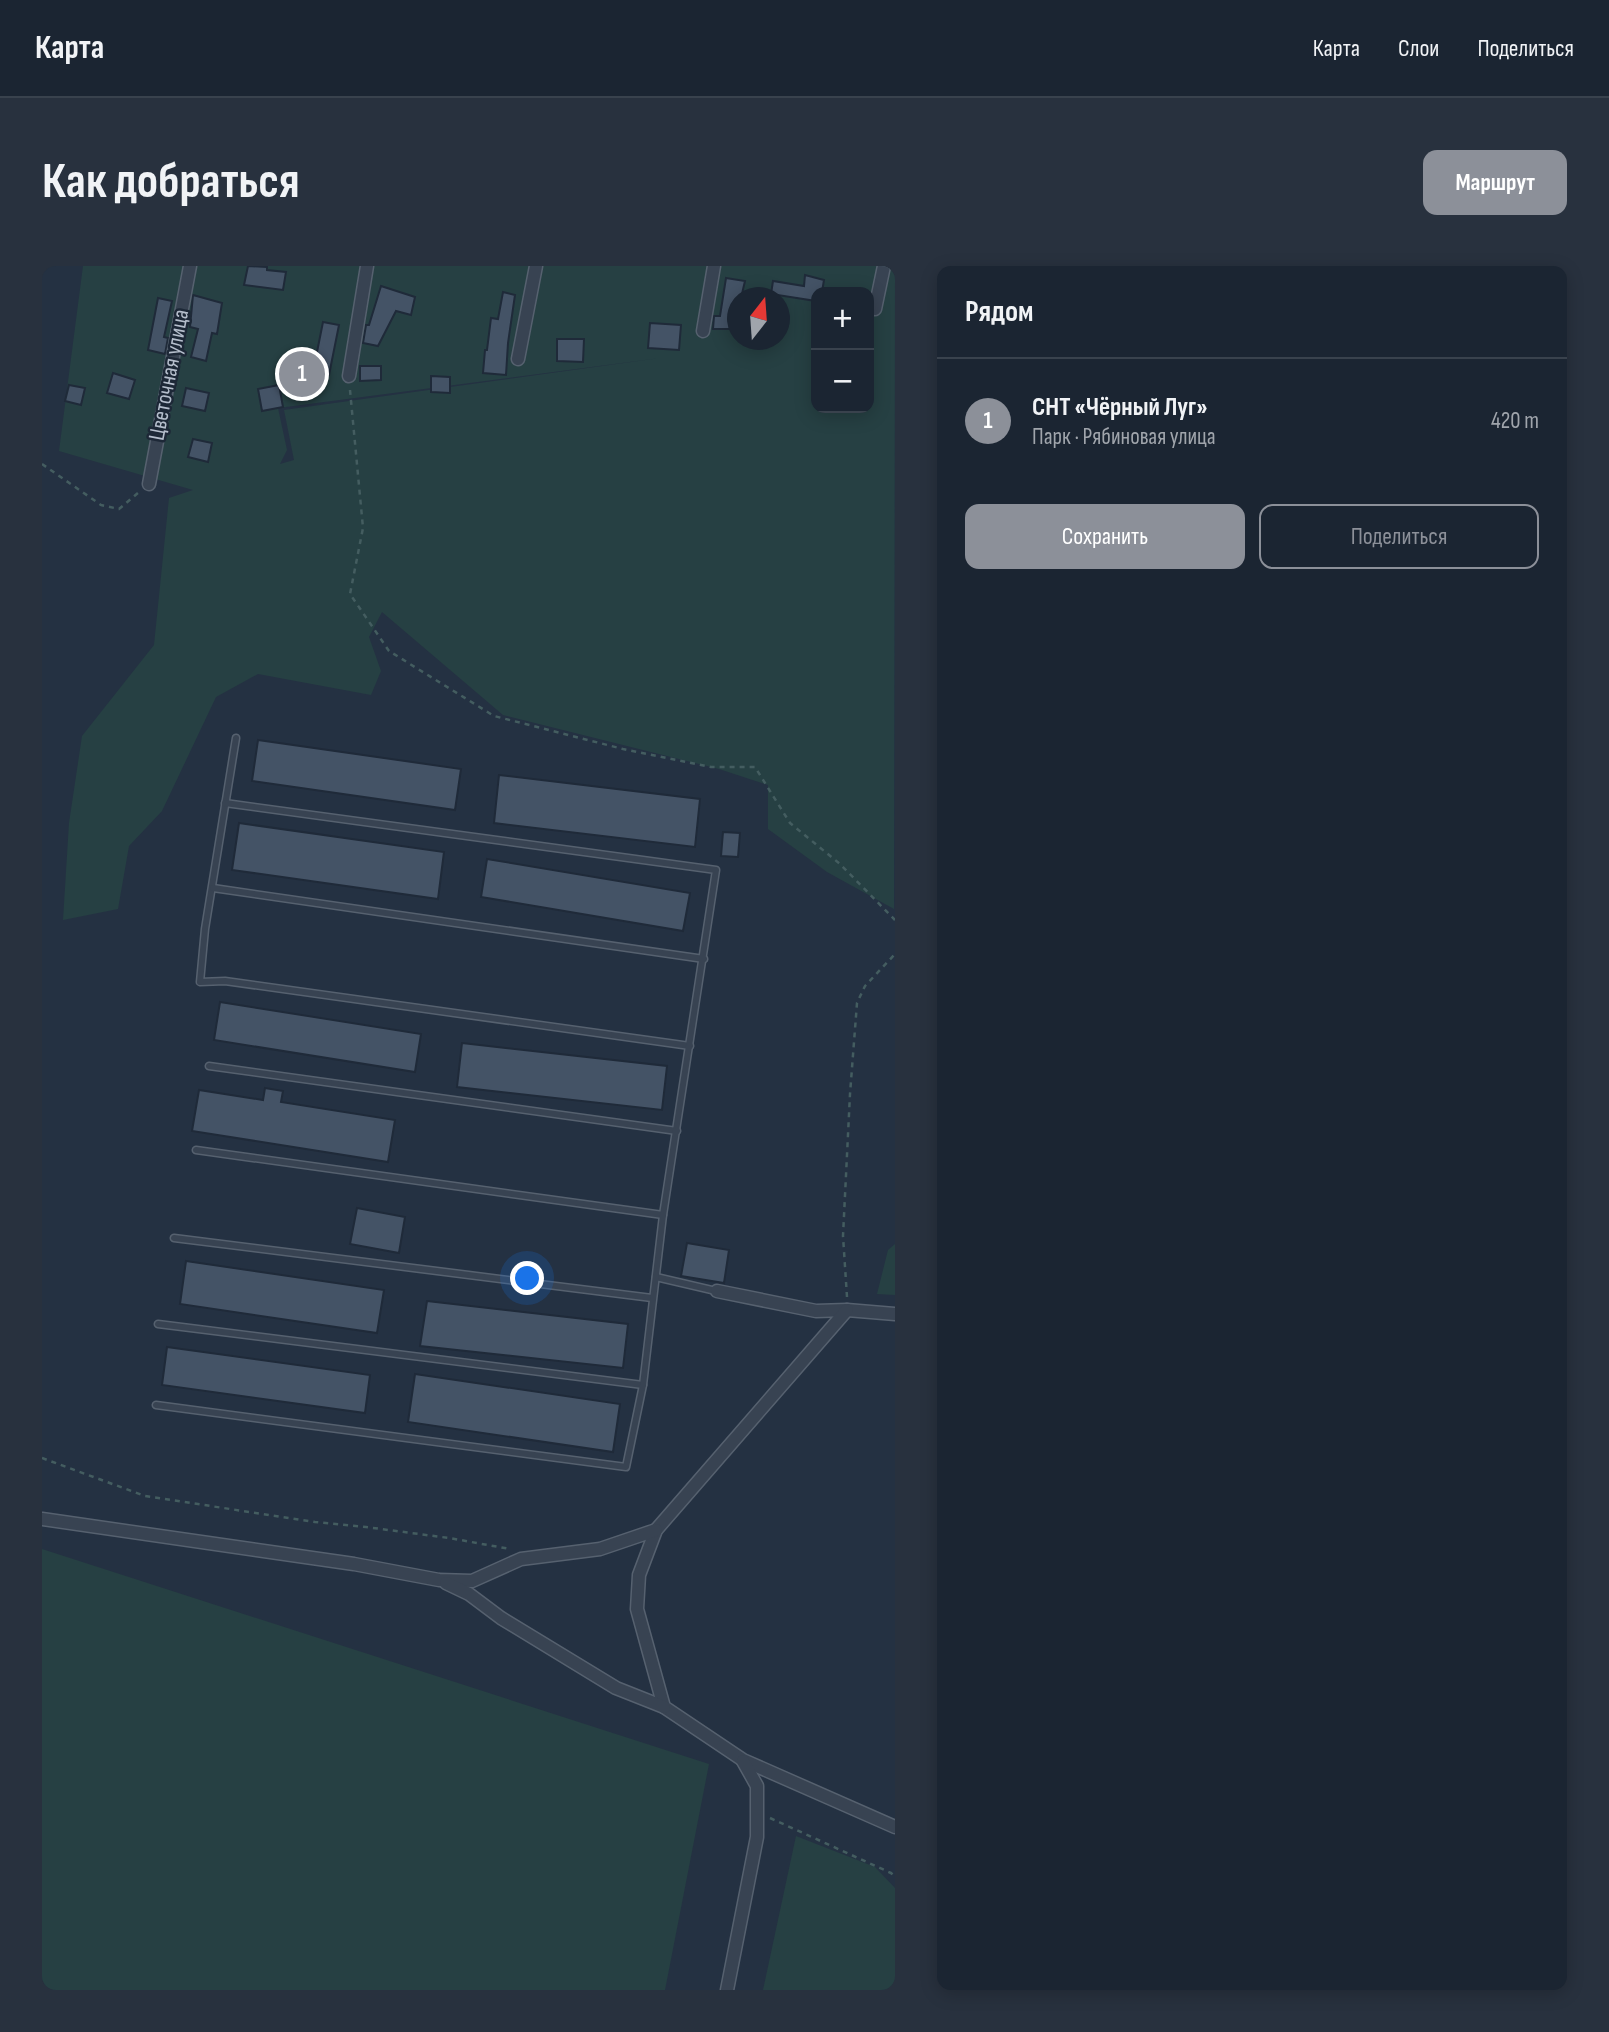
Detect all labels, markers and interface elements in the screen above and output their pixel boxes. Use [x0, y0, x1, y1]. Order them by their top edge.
text: Карта [35, 28, 104, 68]
text: Карта [1313, 34, 1360, 63]
text: Слои [1398, 34, 1439, 63]
text: Поделиться [1477, 34, 1574, 63]
button: Маршрут [1423, 150, 1567, 215]
text: Как добраться [42, 153, 300, 212]
north arrow [727, 287, 790, 350]
map controls [811, 287, 874, 413]
button: + [811, 287, 874, 350]
text: Рядом [965, 294, 1033, 330]
street label: Цветочная улица [143, 307, 195, 443]
pin: 1 [279, 348, 325, 400]
button: − [811, 350, 874, 413]
text: СНТ «Чёрный Луг» [1032, 392, 1208, 423]
text: 1 [983, 407, 993, 435]
text: 420 m [1491, 407, 1539, 435]
text: Парк · Рябиновая улица [1032, 423, 1216, 451]
button: Сохранить [965, 504, 1245, 569]
button: Поделиться [1259, 504, 1539, 569]
your location [510, 1261, 544, 1295]

